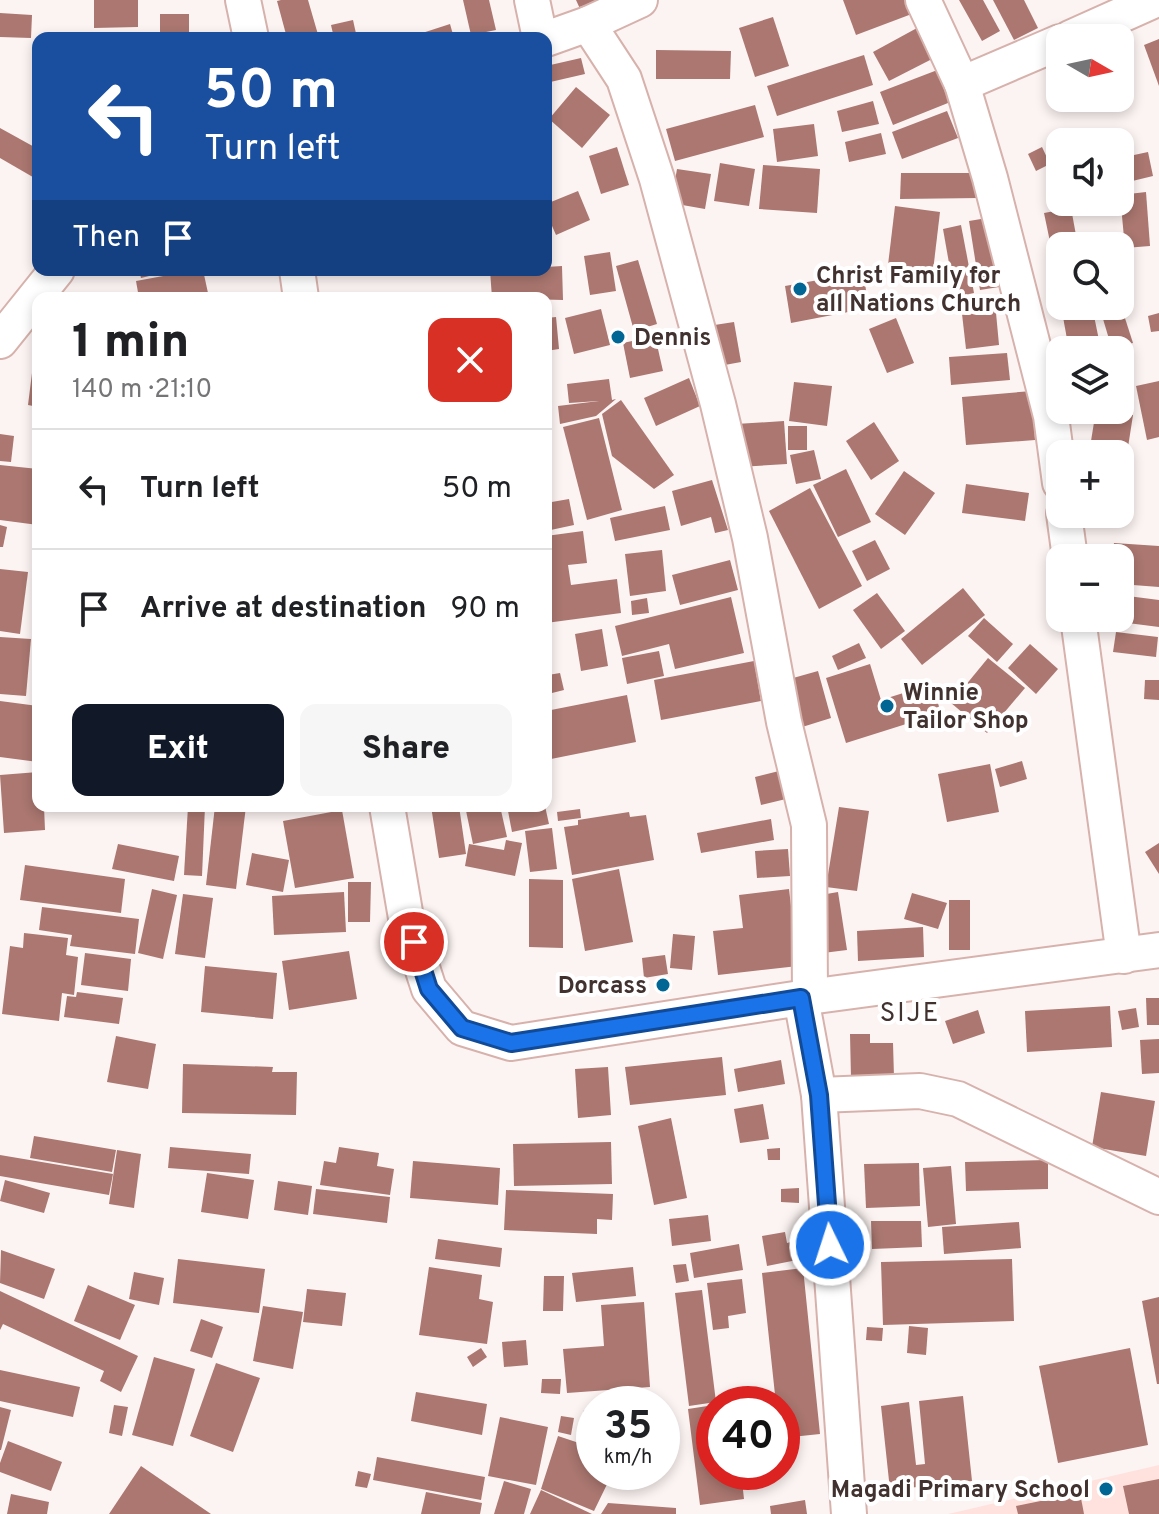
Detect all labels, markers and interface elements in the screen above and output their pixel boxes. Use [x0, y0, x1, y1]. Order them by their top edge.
north arrow [1046, 24, 1134, 112]
map controls [1046, 24, 1134, 632]
text: 50 m [204, 58, 338, 128]
icon: left [72, 64, 176, 168]
text: Turn left [204, 127, 341, 173]
button: sound [1046, 128, 1134, 216]
icon: arrive [156, 216, 200, 260]
text: Then [72, 220, 140, 257]
button: search [1046, 232, 1134, 320]
place label: Christ Family for all Nations Church [816, 262, 1021, 320]
marker: Christ Family for all Nations Church [791, 280, 809, 298]
text: 1 min [72, 314, 189, 374]
button: close [428, 318, 512, 402]
place label: Dennis [634, 324, 711, 354]
marker: Dennis [609, 328, 627, 346]
button: layers [1046, 336, 1134, 424]
text: 140 m · 21:10 [72, 374, 212, 407]
button: + [1046, 440, 1134, 528]
icon: left [72, 467, 116, 511]
text: Turn left [140, 471, 260, 508]
text: 50 m [442, 471, 512, 508]
button: − [1046, 544, 1134, 632]
icon: arrive [72, 587, 116, 631]
text: Arrive at destination [140, 591, 426, 628]
text: 90 m [450, 591, 520, 628]
place label: Winnie Tailor Shop [903, 679, 1029, 737]
marker: Winnie Tailor Shop [878, 697, 896, 715]
button: Exit [72, 704, 284, 796]
button: Share [300, 704, 512, 796]
pin [380, 908, 448, 976]
icon: arrive [392, 920, 436, 964]
place label: Dorcass [558, 972, 647, 1002]
marker: Dorcass [654, 976, 672, 994]
district label: SIJE [880, 998, 940, 1031]
position arrow [788, 1203, 872, 1287]
speed limit sign: 40 [696, 1386, 800, 1490]
text: 35 [604, 1403, 652, 1453]
text: km/h [604, 1445, 652, 1471]
place label: Magadi Primary School [831, 1476, 1090, 1506]
marker: Magadi Primary School [1097, 1480, 1115, 1498]

